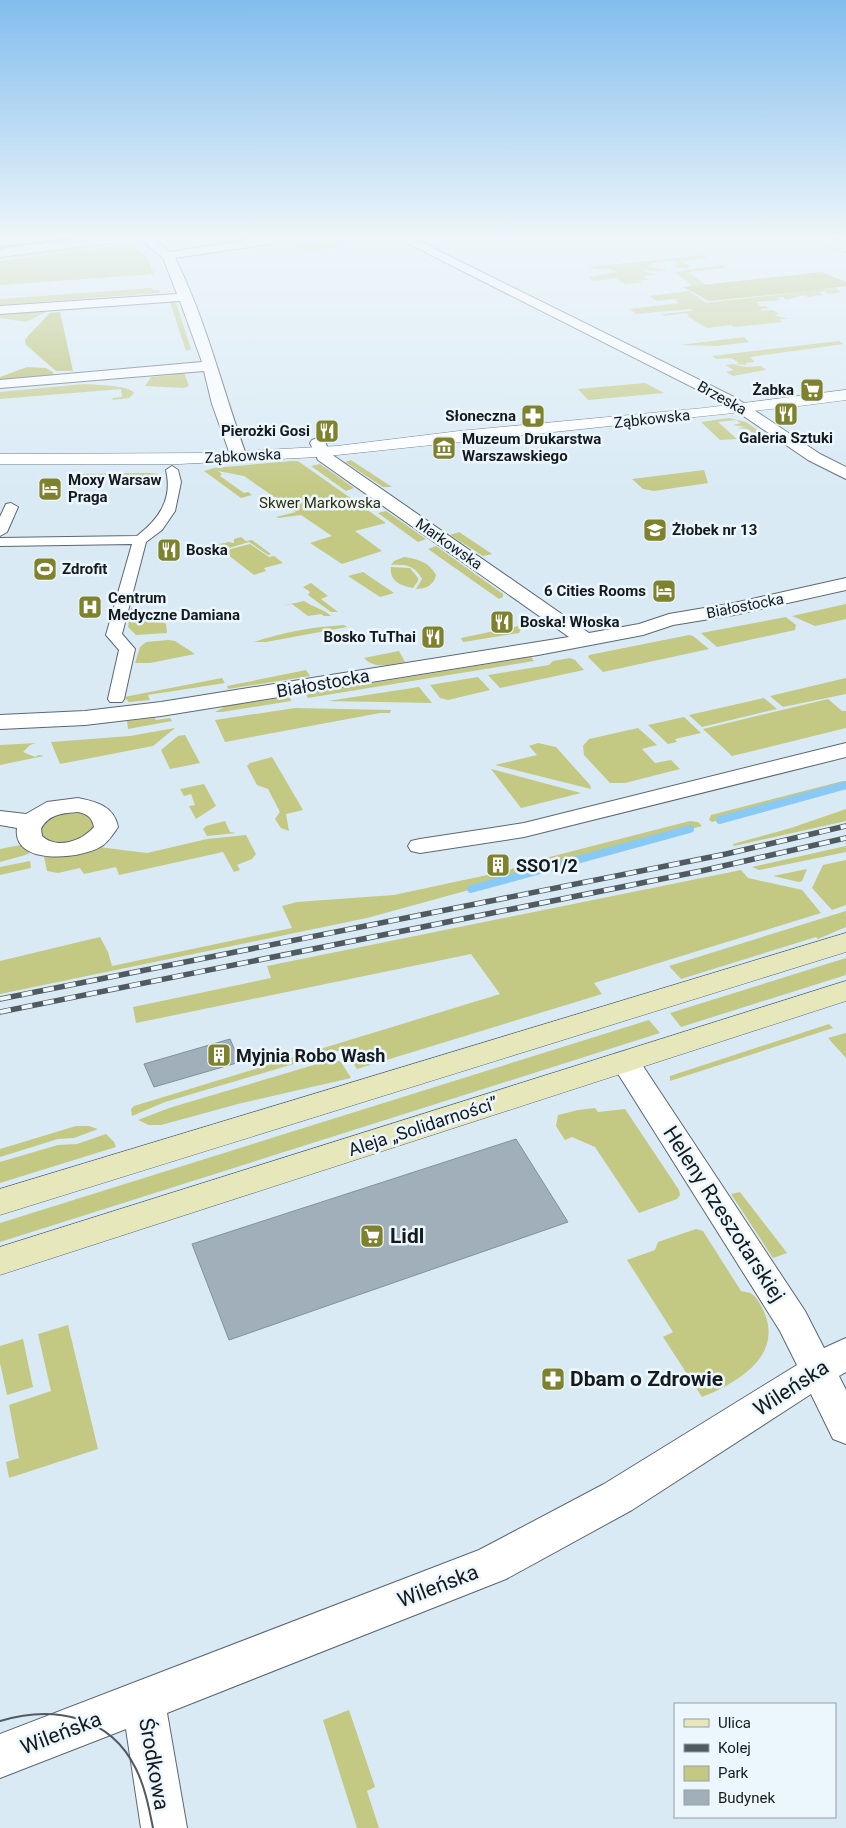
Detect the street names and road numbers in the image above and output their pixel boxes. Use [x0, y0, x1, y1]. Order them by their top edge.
street label: Brzeska [694, 377, 750, 419]
street label: Ząbkowska [613, 406, 691, 432]
street label: Ząbkowska [204, 445, 282, 467]
street label: Markowska [412, 514, 486, 574]
street label: Białostocka [705, 590, 785, 622]
street label: Białostocka [275, 664, 371, 702]
street label: Aleja „Solidarności” [346, 1092, 500, 1160]
street label: Heleny Rzeszotarskiej [658, 1122, 790, 1306]
street label: Wileńska [749, 1355, 833, 1421]
street label: Wileńska [394, 1560, 482, 1612]
street label: Wileńska [17, 1707, 105, 1759]
street label: Środkowa [134, 1716, 174, 1812]

